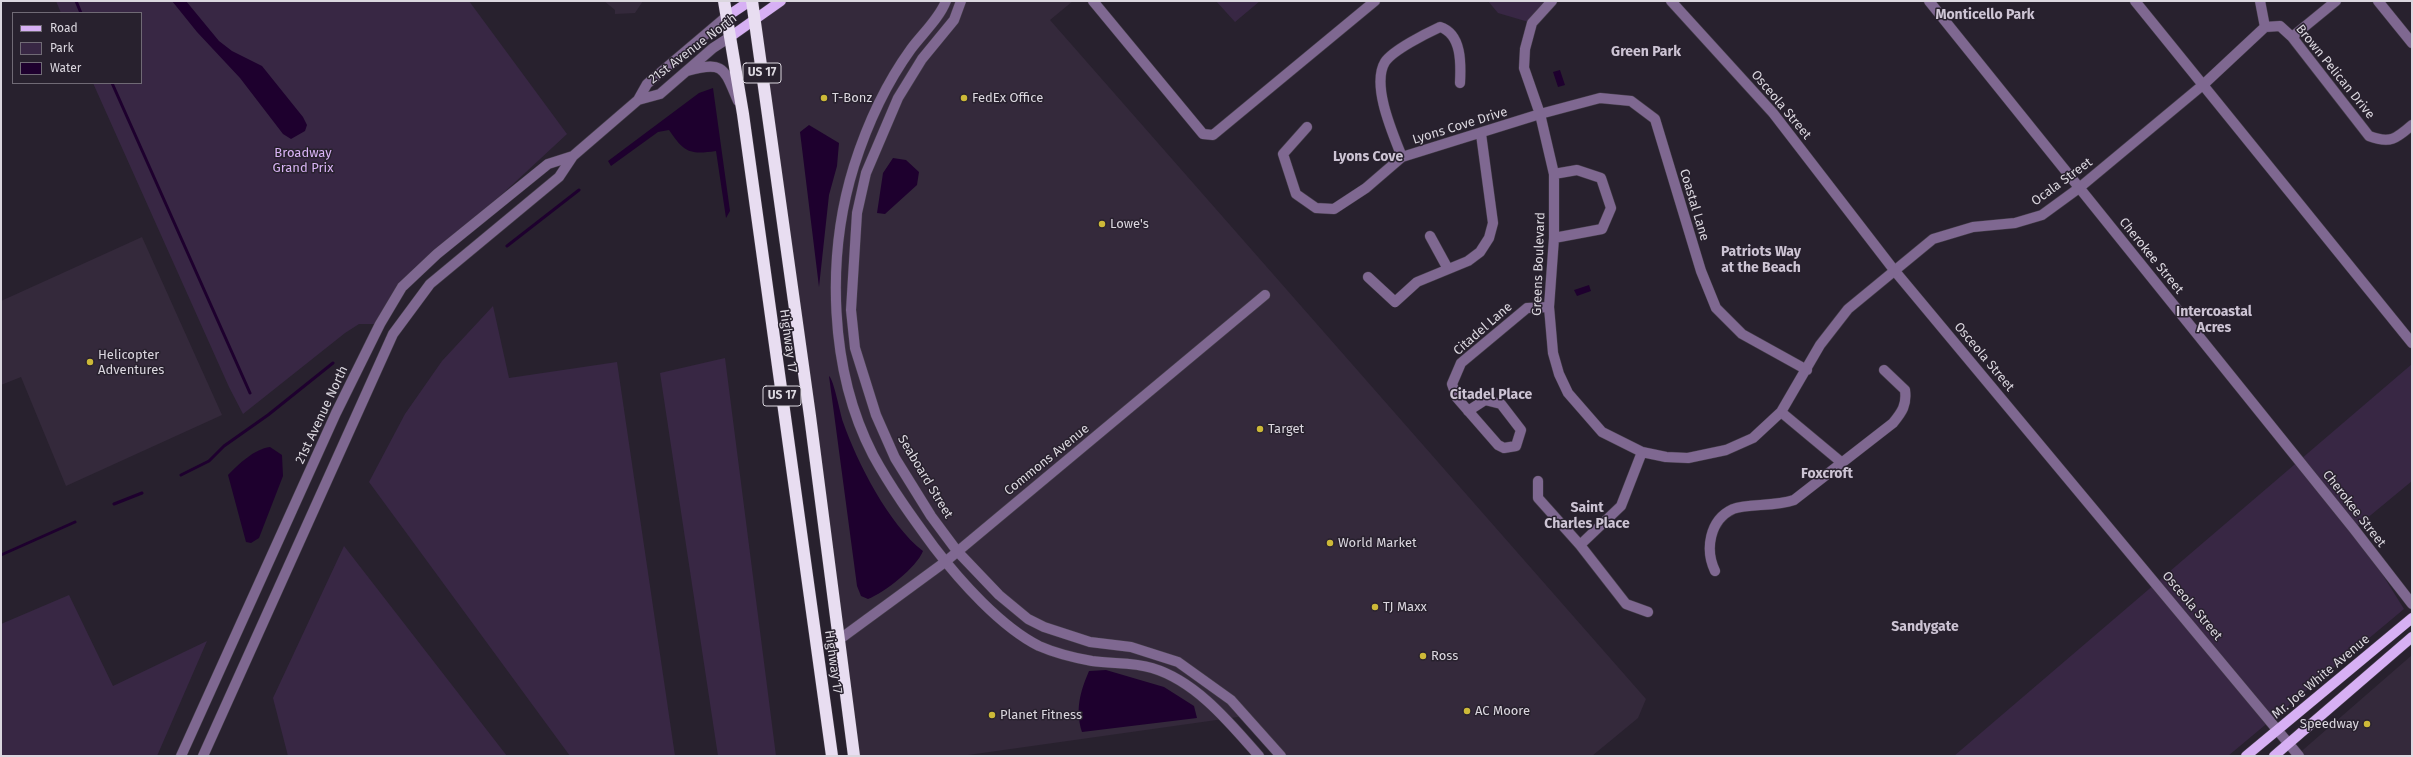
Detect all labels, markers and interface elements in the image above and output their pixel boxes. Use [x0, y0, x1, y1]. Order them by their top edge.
district label: Monticello Park [1935, 7, 2035, 23]
street label: 21st Avenue North [646, 11, 740, 87]
legend [12, 12, 142, 84]
text: Road [50, 21, 78, 35]
street label: Brown Pelican Drive [2292, 22, 2378, 122]
text: Park [50, 41, 74, 55]
district label: Green Park [1611, 44, 1681, 60]
text: Water [50, 61, 81, 75]
road number: US 17 [743, 63, 781, 83]
street label: Osceola Street [1748, 67, 1814, 143]
place label: T-Bonz [832, 90, 872, 106]
place label: FedEx Office [972, 90, 1043, 106]
marker: T-Bonz [819, 93, 829, 103]
marker: FedEx Office [959, 93, 969, 103]
street label: Lyons Cove Drive [1411, 104, 1509, 148]
park label: Broadway Grand Prix [273, 145, 333, 176]
district label: Lyons Cove [1333, 149, 1403, 165]
street label: Ocala Street [2028, 155, 2096, 209]
street label: Coastal Lane [1676, 167, 1712, 243]
street label: Greens Boulevard [1529, 212, 1549, 316]
street label: Cherokee Street [2116, 215, 2186, 297]
place label: Lowe's [1110, 216, 1149, 232]
marker: Lowe's [1097, 219, 1107, 229]
district label: Patriots Way at the Beach [1721, 244, 1801, 276]
street label: Citadel Lane [1450, 299, 1516, 359]
district label: Intercoastal Acres [2176, 304, 2252, 336]
street label: Highway 17 [776, 308, 800, 374]
street label: Osceola Street [1951, 319, 2017, 395]
place label: Helicopter Adventures [98, 347, 164, 378]
marker: Helicopter Adventures [85, 357, 95, 367]
street label: 21st Avenue North [292, 364, 352, 466]
road number: US 17 [763, 386, 801, 406]
district label: Citadel Place [1450, 387, 1532, 403]
street label: Commons Avenue [1001, 421, 1093, 499]
place label: Target [1268, 421, 1304, 437]
marker: Target [1255, 424, 1265, 434]
street label: Seaboard Street [894, 432, 956, 522]
district label: Foxcroft [1801, 466, 1853, 482]
street label: Cherokee Street [2319, 467, 2389, 551]
district label: Saint Charles Place [1544, 500, 1630, 532]
place label: World Market [1338, 535, 1417, 551]
marker: World Market [1325, 538, 1335, 548]
street label: Osceola Street [2159, 568, 2225, 644]
place label: TJ Maxx [1383, 599, 1427, 615]
marker: TJ Maxx [1370, 602, 1380, 612]
district label: Sandygate [1891, 619, 1959, 635]
street label: Highway 17 [821, 629, 845, 695]
street label: Mr. Joe White Avenue [2269, 632, 2373, 722]
place label: Ross [1431, 648, 1458, 664]
marker: Ross [1418, 651, 1428, 661]
place label: AC Moore [1475, 703, 1530, 719]
marker: AC Moore [1462, 706, 1472, 716]
place label: Planet Fitness [1000, 707, 1082, 723]
marker: Planet Fitness [987, 710, 997, 720]
place label: Speedway [2300, 716, 2359, 732]
marker: Speedway [2362, 719, 2372, 729]

